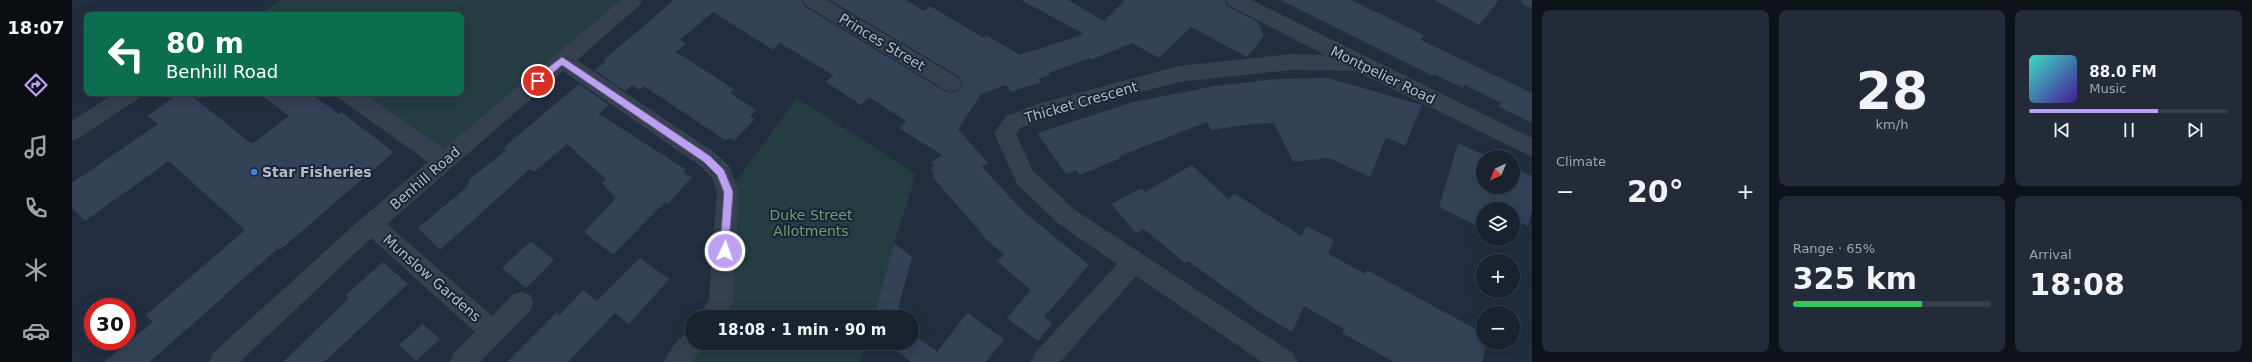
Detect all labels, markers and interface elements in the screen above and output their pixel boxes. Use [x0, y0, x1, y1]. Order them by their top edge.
street label: Princes Street [836, 10, 928, 74]
text: 18:07 [7, 17, 65, 38]
text: 80 m [166, 27, 244, 60]
icon: left [100, 28, 152, 80]
street label: Montpelier Road [1328, 43, 1438, 107]
text: Benhill Road [166, 61, 278, 82]
text: 28 [1856, 61, 1928, 121]
text: 88.0 FM [2089, 63, 2157, 81]
pin [521, 64, 555, 98]
icon: arrive [527, 70, 549, 92]
icon: directions [22, 71, 50, 99]
street label: Thicket Crescent [1022, 78, 1140, 126]
text: Music [2089, 81, 2126, 96]
text: km/h [1876, 117, 1908, 132]
icon: previous [2051, 119, 2073, 141]
icon: pause [2118, 119, 2140, 141]
icon: next [2184, 119, 2206, 141]
icon: music [22, 133, 50, 161]
street label: Benhill Road [387, 143, 463, 213]
north arrow [1476, 150, 1520, 194]
map controls [1476, 150, 1520, 350]
text: Climate [1556, 154, 1606, 169]
place label: Star Fisheries [262, 164, 372, 180]
marker: Star Fisheries [249, 167, 259, 177]
text: 20° [1627, 174, 1684, 209]
text: − [1556, 179, 1574, 204]
text: + [1736, 179, 1755, 204]
icon: phone [22, 194, 50, 222]
button: layers [1476, 202, 1520, 246]
park label: Duke Street Allotments [770, 207, 853, 239]
position arrow [704, 230, 746, 272]
street label: Munslow Gardens [380, 231, 484, 325]
text: Range · 65% [1793, 241, 1875, 256]
text: Arrival [2029, 247, 2072, 262]
button: + [1476, 254, 1520, 298]
icon: climate [22, 256, 50, 284]
text: 325 km [1793, 261, 1917, 296]
text: 18:08 [2029, 267, 2125, 302]
speed limit sign: 30 [84, 298, 136, 350]
button: − [1476, 306, 1520, 350]
icon: car [22, 317, 50, 345]
text: 18:08 · 1 min · 90 m [718, 321, 886, 339]

